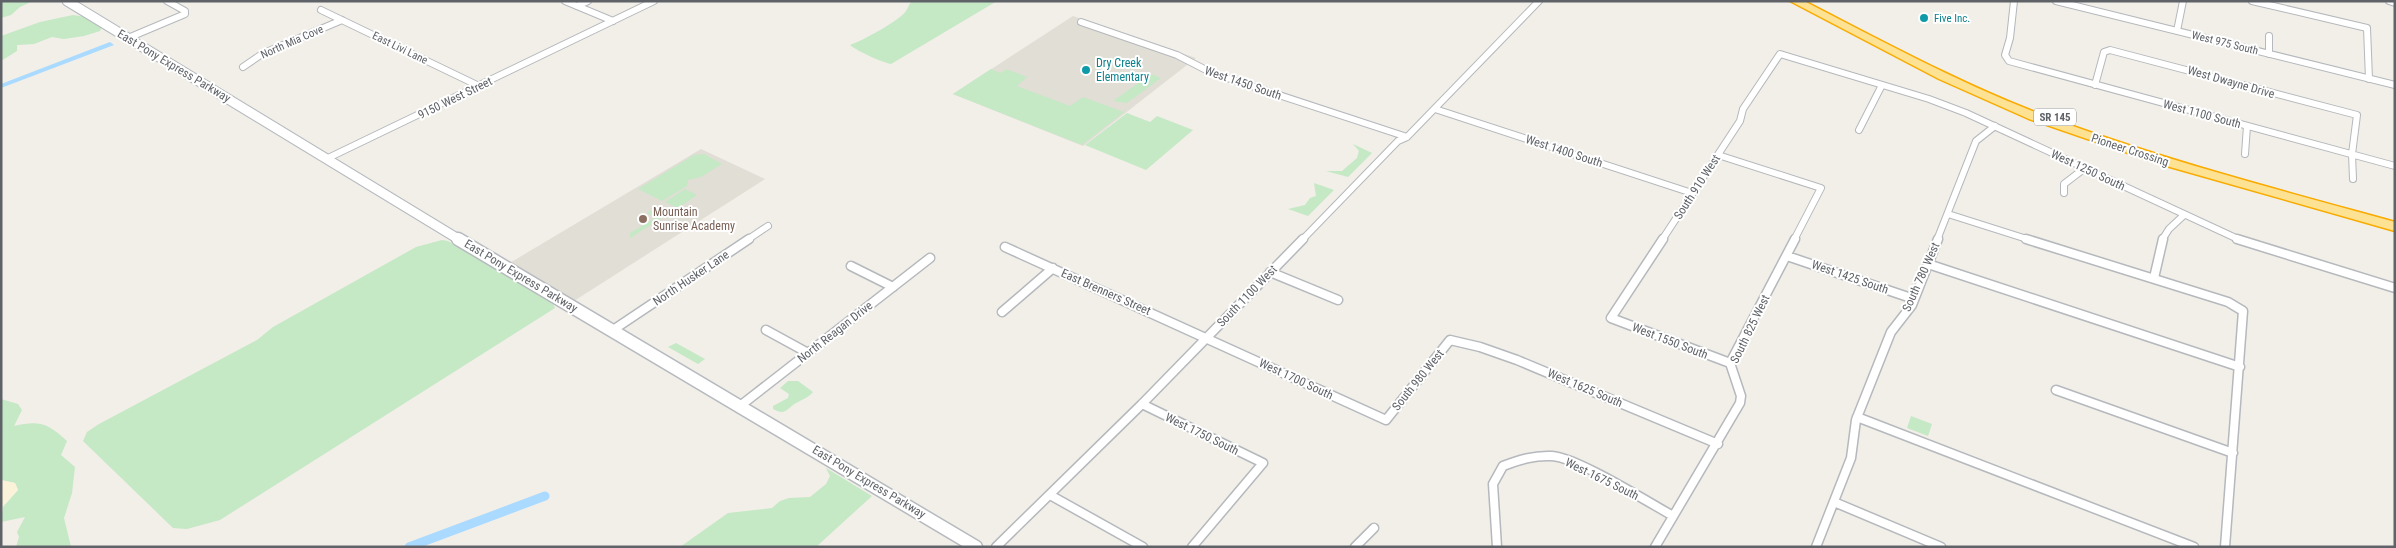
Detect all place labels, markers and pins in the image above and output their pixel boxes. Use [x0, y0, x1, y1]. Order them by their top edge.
marker: Five Inc. [1918, 12, 1930, 24]
place label: Five Inc. [1934, 12, 1970, 25]
place label: Dry Creek Elementary [1096, 56, 1149, 84]
marker: Dry Creek Elementary [1080, 64, 1092, 76]
place label: Mountain Sunrise Academy [653, 205, 735, 233]
marker: Mountain Sunrise Academy [637, 213, 649, 225]

